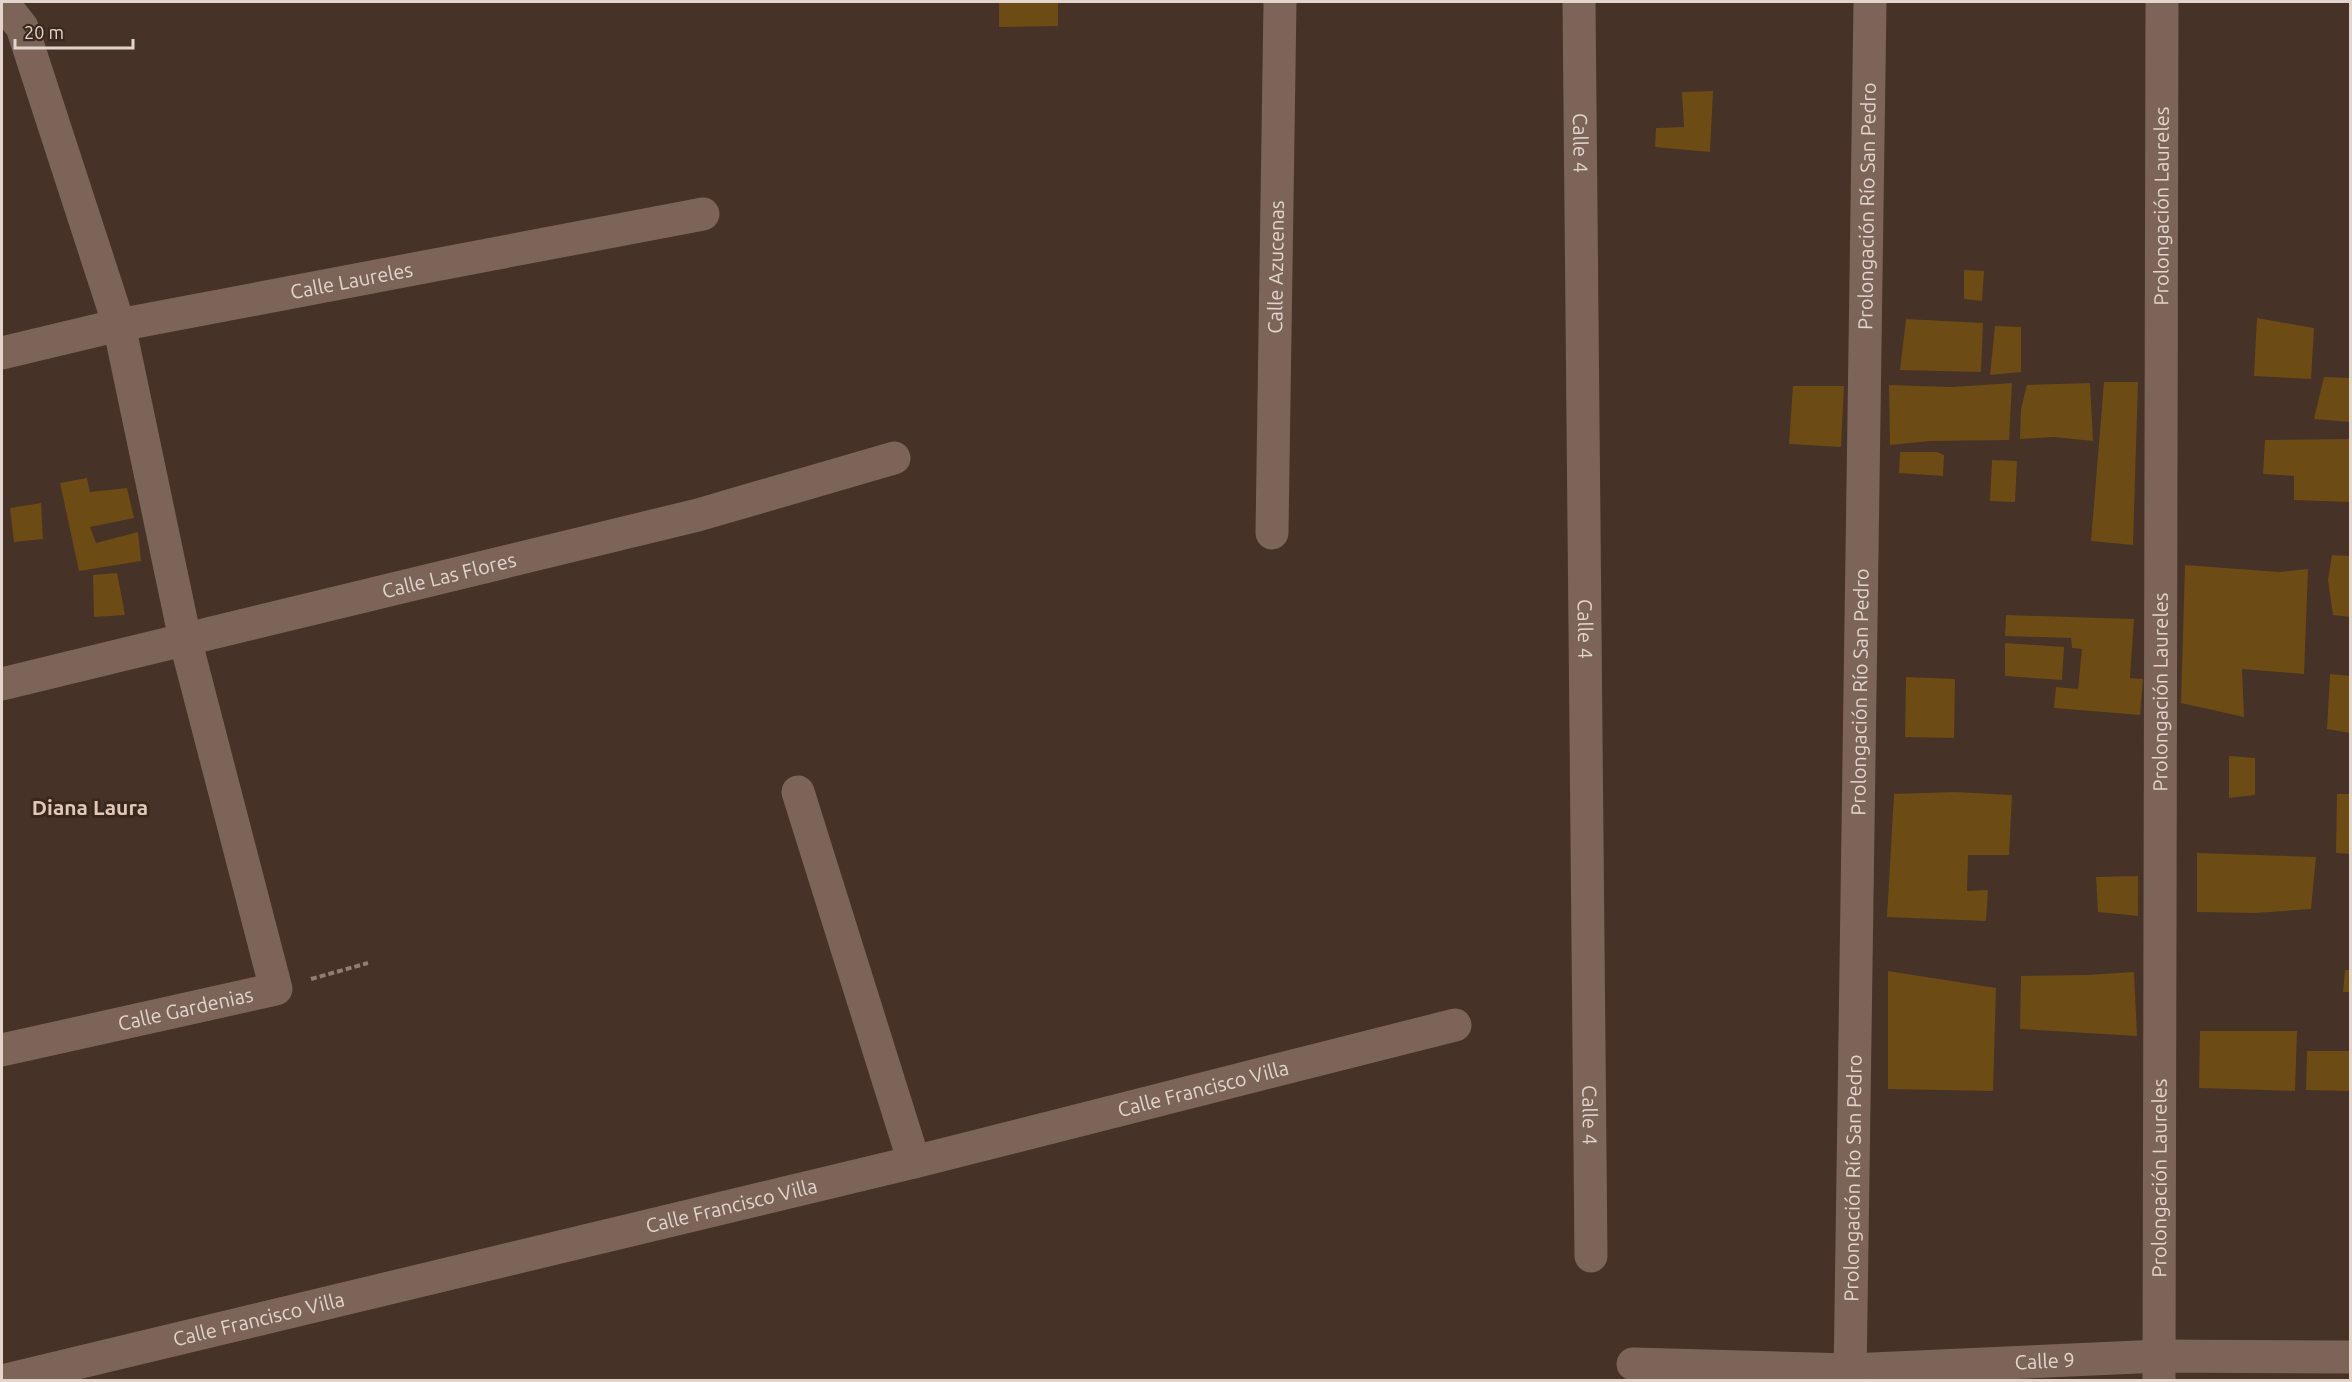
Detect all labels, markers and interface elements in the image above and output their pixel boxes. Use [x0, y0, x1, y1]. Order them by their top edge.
scale bar [15, 12, 134, 50]
text: 20 m [24, 22, 64, 42]
street label: Prolongación Río San Pedro [1853, 82, 1880, 330]
street label: Prolongación Laureles [2149, 107, 2173, 305]
street label: Calle 4 [1569, 113, 1593, 173]
street label: Calle Azucenas [1263, 200, 1288, 334]
street label: Calle Laureles [288, 257, 415, 303]
street label: Calle Las Flores [379, 548, 518, 602]
street label: Prolongación Río San Pedro [1846, 568, 1873, 816]
street label: Prolongación Laureles [2148, 593, 2172, 791]
street label: Calle 4 [1574, 599, 1597, 659]
district label: Diana Laura [32, 795, 148, 819]
street label: Calle Gardenias [116, 982, 255, 1035]
street label: Prolongación Río San Pedro [1839, 1054, 1866, 1302]
street label: Calle Francisco Villa [1115, 1056, 1291, 1121]
street label: Prolongación Laureles [2147, 1079, 2171, 1277]
street label: Calle 4 [1578, 1085, 1602, 1145]
street label: Calle Francisco Villa [643, 1174, 819, 1237]
street label: Calle Francisco Villa [171, 1287, 347, 1350]
street label: Calle 9 [2014, 1348, 2075, 1374]

